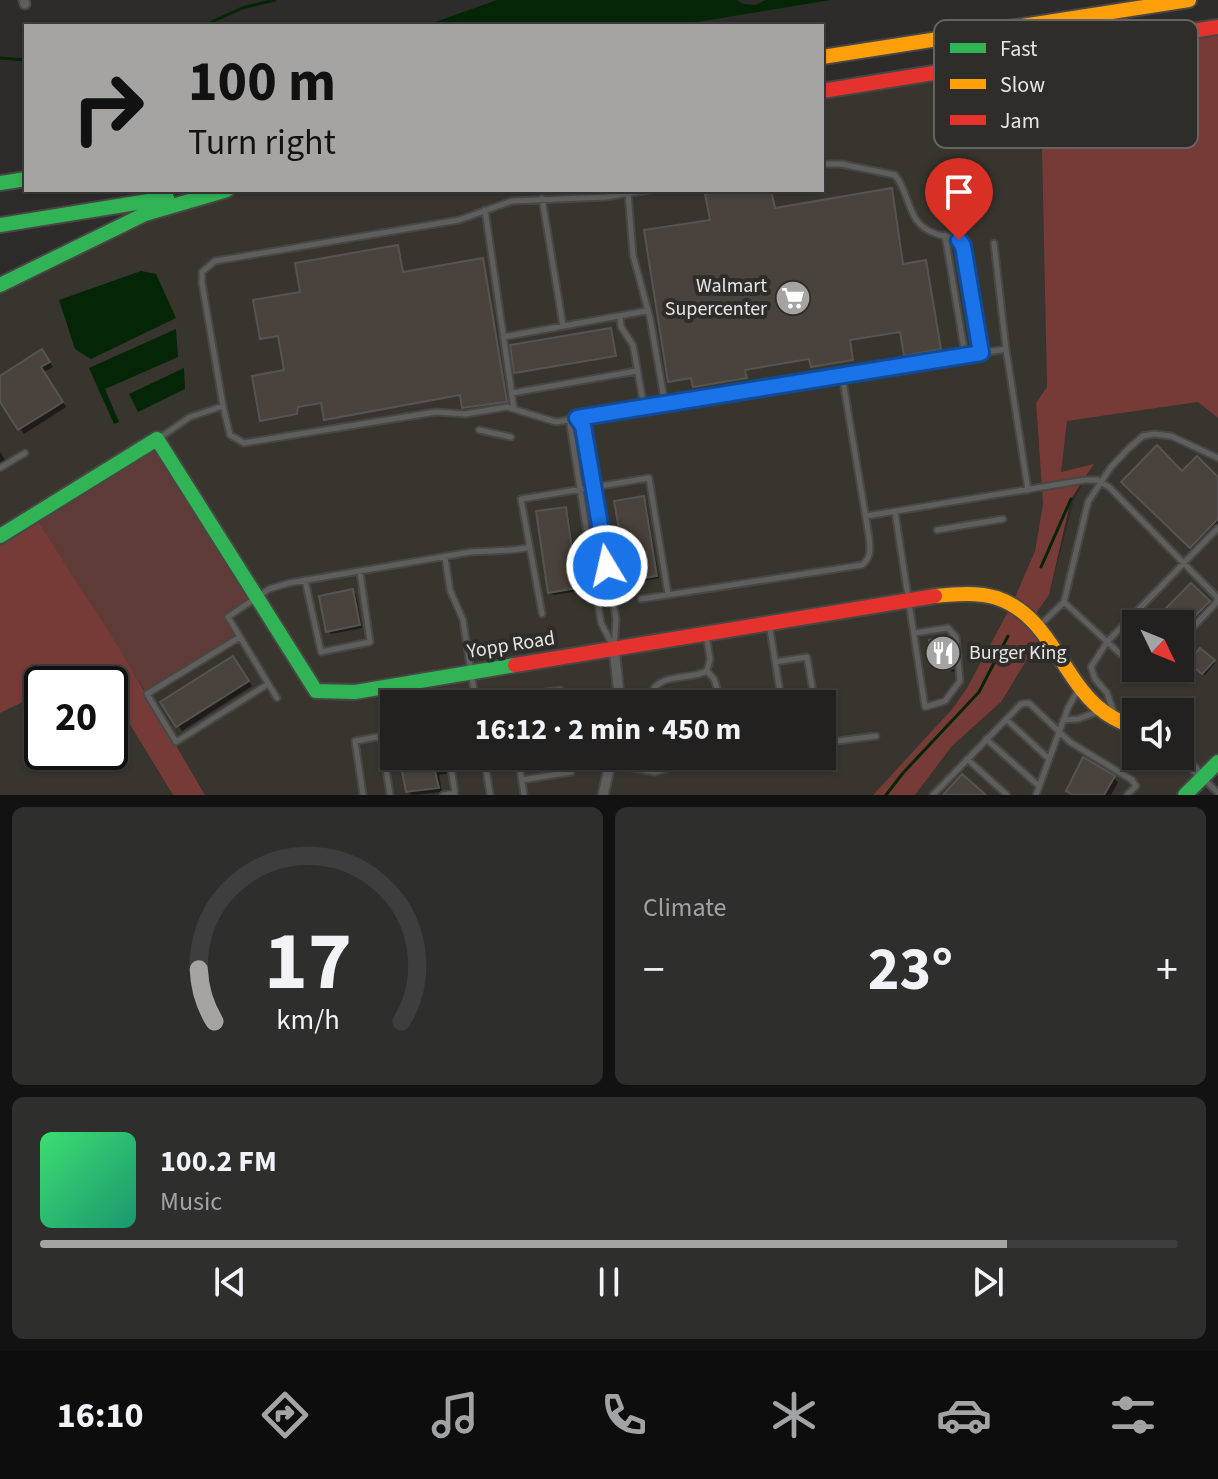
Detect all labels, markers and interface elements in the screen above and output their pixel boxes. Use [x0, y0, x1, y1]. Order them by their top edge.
legend [934, 20, 1198, 148]
text: Fast [1000, 33, 1038, 65]
text: 100 m [188, 43, 336, 122]
icon: right [56, 56, 160, 160]
text: Slow [1000, 69, 1045, 101]
text: Jam [1000, 105, 1040, 137]
text: Turn right [188, 117, 336, 168]
pin [925, 158, 993, 240]
icon: arrive [937, 170, 981, 214]
place label: Walmart Supercenter [665, 272, 767, 323]
supermarket icon: Walmart Supercenter [774, 279, 812, 317]
position arrow [565, 524, 649, 608]
north arrow [1122, 610, 1194, 682]
map controls [1122, 610, 1194, 770]
street label: Yopp Road [464, 624, 557, 666]
restaurant icon: Burger King [924, 634, 962, 672]
place label: Burger King [969, 639, 1067, 667]
speed limit sign: 20 [24, 666, 128, 770]
button: sound [1122, 698, 1194, 770]
text: 16:12 · 2 min · 450 m [475, 708, 741, 751]
text: Climate [643, 889, 727, 926]
text: 17 [264, 903, 351, 1021]
text: 23° [868, 928, 953, 1013]
text: − [643, 939, 665, 1002]
text: + [1156, 939, 1178, 1002]
text: km/h [276, 1000, 339, 1040]
text: 100.2 FM [160, 1140, 277, 1183]
text: Music [160, 1183, 222, 1220]
icon: previous [208, 1260, 252, 1304]
icon: pause [587, 1260, 631, 1304]
icon: next [966, 1260, 1010, 1304]
icon: directions [257, 1387, 313, 1443]
icon: music [427, 1387, 483, 1443]
icon: phone [596, 1387, 652, 1443]
icon: climate [766, 1387, 822, 1443]
icon: car [936, 1387, 992, 1443]
icon: filters [1105, 1387, 1161, 1443]
text: 16:10 [57, 1390, 144, 1441]

